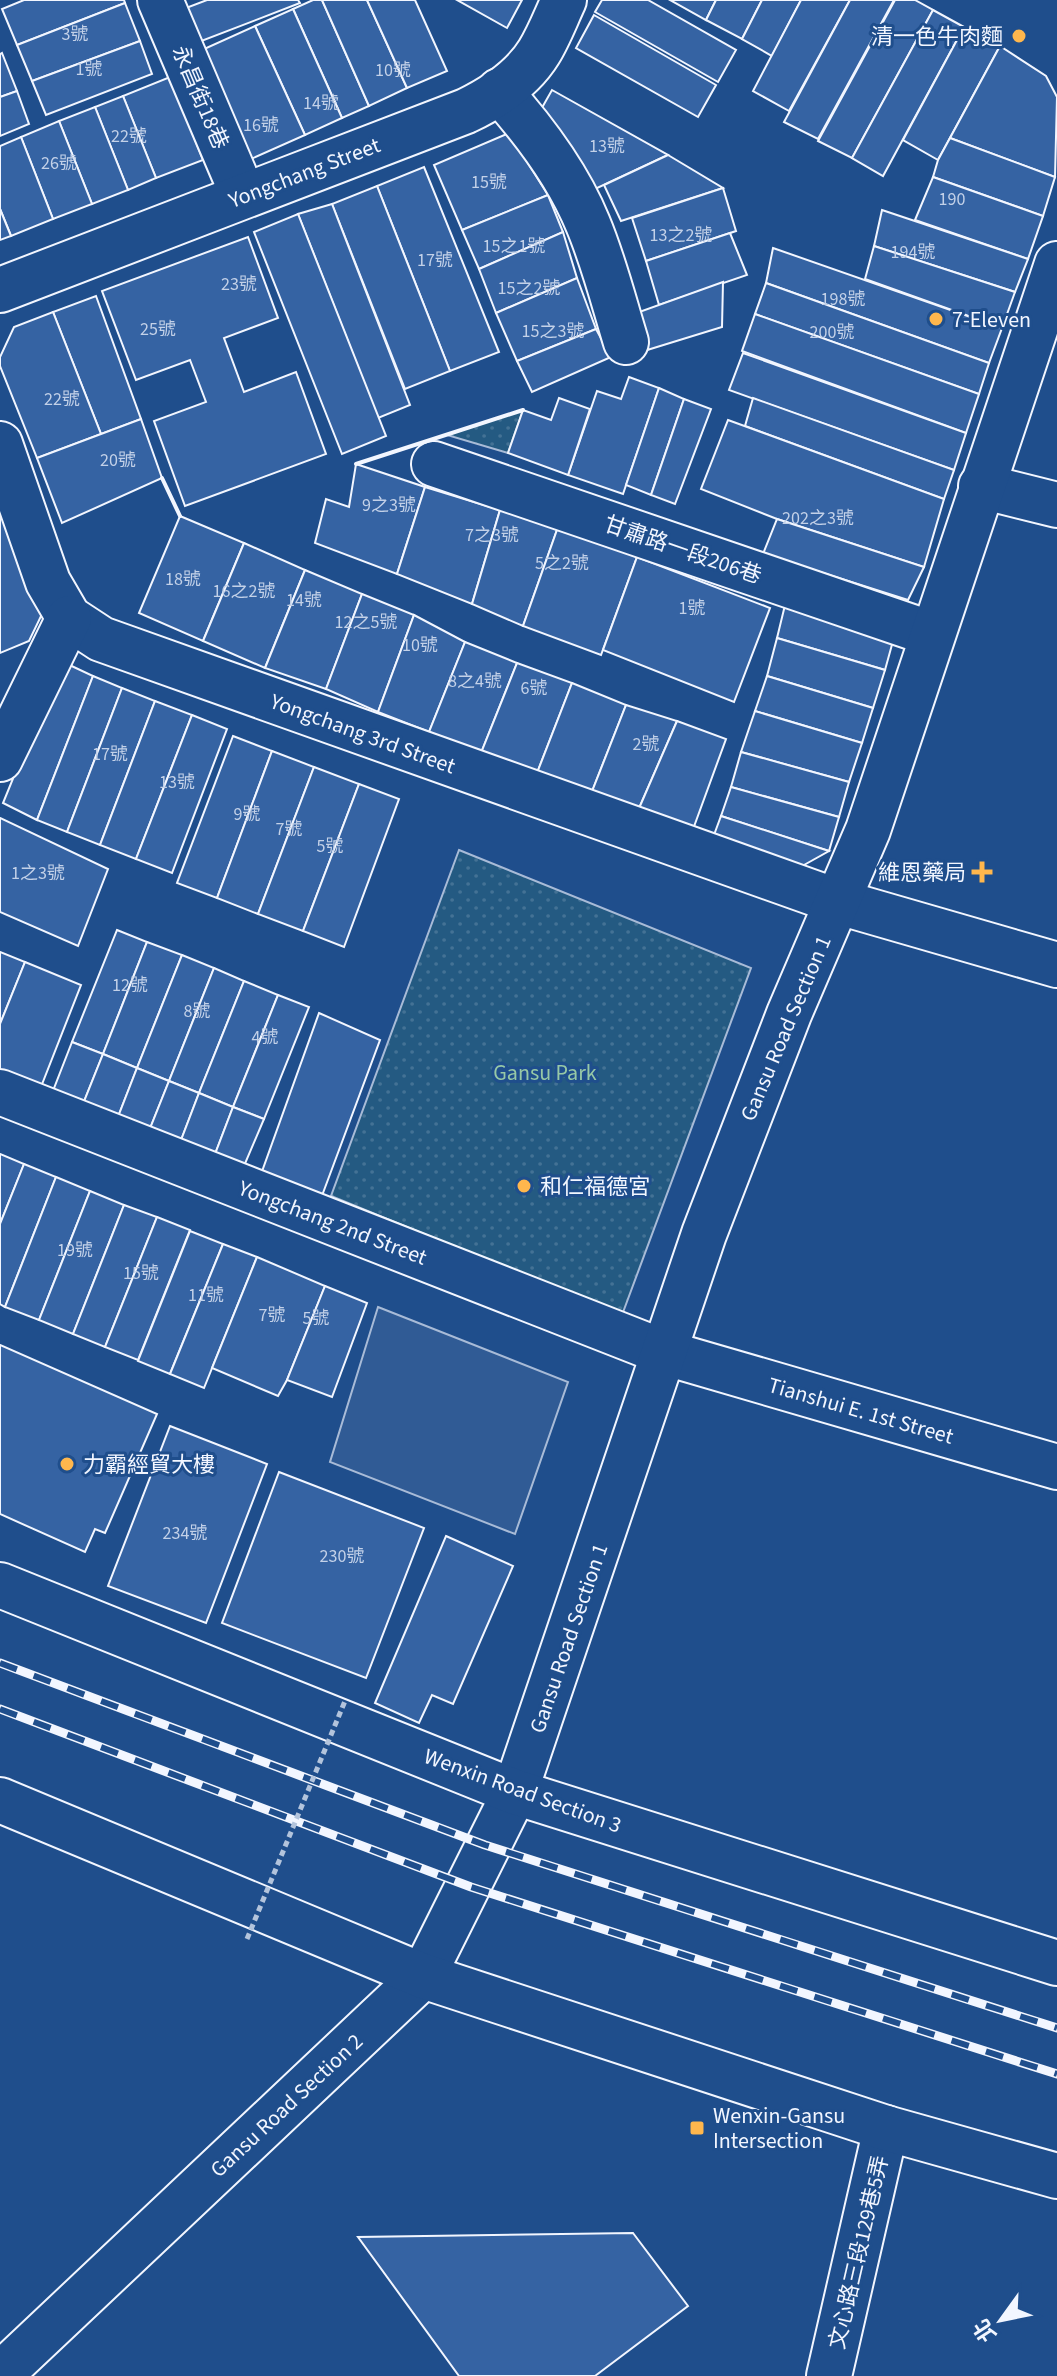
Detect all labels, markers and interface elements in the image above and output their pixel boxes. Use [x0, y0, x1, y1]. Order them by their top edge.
place label: 清一色牛肉麵 [871, 21, 1003, 53]
house number: 3號 [62, 22, 88, 47]
marker: 清一色牛肉麵 [1010, 27, 1028, 45]
street label: 永昌街18巷 [164, 41, 236, 154]
house number: 1號 [76, 57, 102, 82]
house number: 10號 [375, 58, 411, 83]
house number: 14號 [303, 91, 339, 116]
house number: 16號 [243, 113, 279, 138]
house number: 22號 [111, 124, 147, 149]
street label: Yongchang Street [223, 129, 385, 217]
house number: 13號 [589, 134, 625, 159]
house number: 26號 [41, 151, 77, 176]
house number: 15號 [471, 170, 507, 195]
house number: 190 [939, 187, 965, 212]
house number: 13之2號 [650, 223, 712, 248]
house number: 15之1號 [483, 234, 545, 259]
house number: 194號 [891, 240, 935, 265]
house number: 17號 [417, 248, 453, 273]
house number: 23號 [221, 272, 257, 297]
house number: 15之2號 [498, 276, 560, 301]
house number: 198號 [821, 287, 865, 312]
place label: 7-Eleven [952, 304, 1031, 336]
marker: 7-Eleven [927, 310, 945, 328]
house number: 25號 [140, 317, 176, 342]
house number: 15之3號 [522, 319, 584, 344]
house number: 200號 [810, 320, 854, 345]
house number: 22號 [44, 387, 80, 412]
house number: 20號 [100, 448, 136, 473]
house number: 9之3號 [362, 493, 416, 518]
house number: 202之3號 [782, 506, 854, 531]
street label: 甘肅路一段206巷 [600, 508, 766, 592]
house number: 7之3號 [465, 523, 519, 548]
house number: 5之2號 [535, 551, 589, 576]
house number: 18號 [165, 567, 201, 592]
house number: 16之2號 [213, 579, 275, 604]
house number: 14號 [286, 588, 322, 613]
house number: 1號 [679, 596, 705, 621]
house number: 12之5號 [335, 610, 397, 635]
house number: 10號 [402, 633, 438, 658]
house number: 8之4號 [448, 669, 502, 694]
house number: 6號 [521, 676, 547, 701]
street label: Yongchang 3rd Street [265, 685, 460, 783]
house number: 2號 [633, 732, 659, 757]
house number: 17號 [92, 742, 128, 767]
house number: 13號 [159, 770, 195, 795]
house number: 9號 [234, 802, 260, 827]
house number: 7號 [276, 817, 302, 842]
house number: 5號 [317, 834, 343, 859]
place label: 維恩藥局 [878, 857, 966, 889]
house number: 1之3號 [11, 861, 65, 886]
marker: 維恩藥局 [973, 863, 991, 881]
street label: Gansu Road Section 1 [732, 931, 839, 1126]
house number: 12號 [112, 973, 148, 998]
house number: 8號 [184, 999, 210, 1024]
house number: 4號 [252, 1025, 278, 1050]
park label: Gansu Park [493, 1057, 597, 1089]
place label: 和仁福德宮 [540, 1171, 650, 1203]
street label: Yongchang 2nd Street [233, 1172, 432, 1274]
marker: 和仁福德宮 [515, 1177, 533, 1195]
house number: 19號 [57, 1238, 93, 1263]
house number: 15號 [123, 1261, 159, 1286]
house number: 11號 [188, 1283, 224, 1308]
house number: 7號 [259, 1303, 285, 1328]
house number: 5號 [303, 1306, 329, 1331]
street label: Tianshui E. 1st Street [764, 1369, 958, 1453]
place label: 力霸經貿大樓 [83, 1449, 215, 1481]
marker: 力霸經貿大樓 [58, 1455, 76, 1473]
house number: 234號 [163, 1521, 207, 1546]
street label: Gansu Road Section 1 [522, 1539, 616, 1737]
house number: 230號 [320, 1544, 364, 1569]
street label: Wenxin Road Section 3 [419, 1740, 626, 1842]
street label: Gansu Road Section 2 [203, 2026, 370, 2185]
place label: Wenxin-Gansu Intersection [713, 2100, 845, 2157]
marker: Wenxin-Gansu Intersection [688, 2119, 706, 2137]
street label: 文心路三段129巷5弄 [821, 2152, 897, 2352]
north arrow [961, 2280, 1041, 2360]
text: 北 [966, 2312, 1004, 2348]

